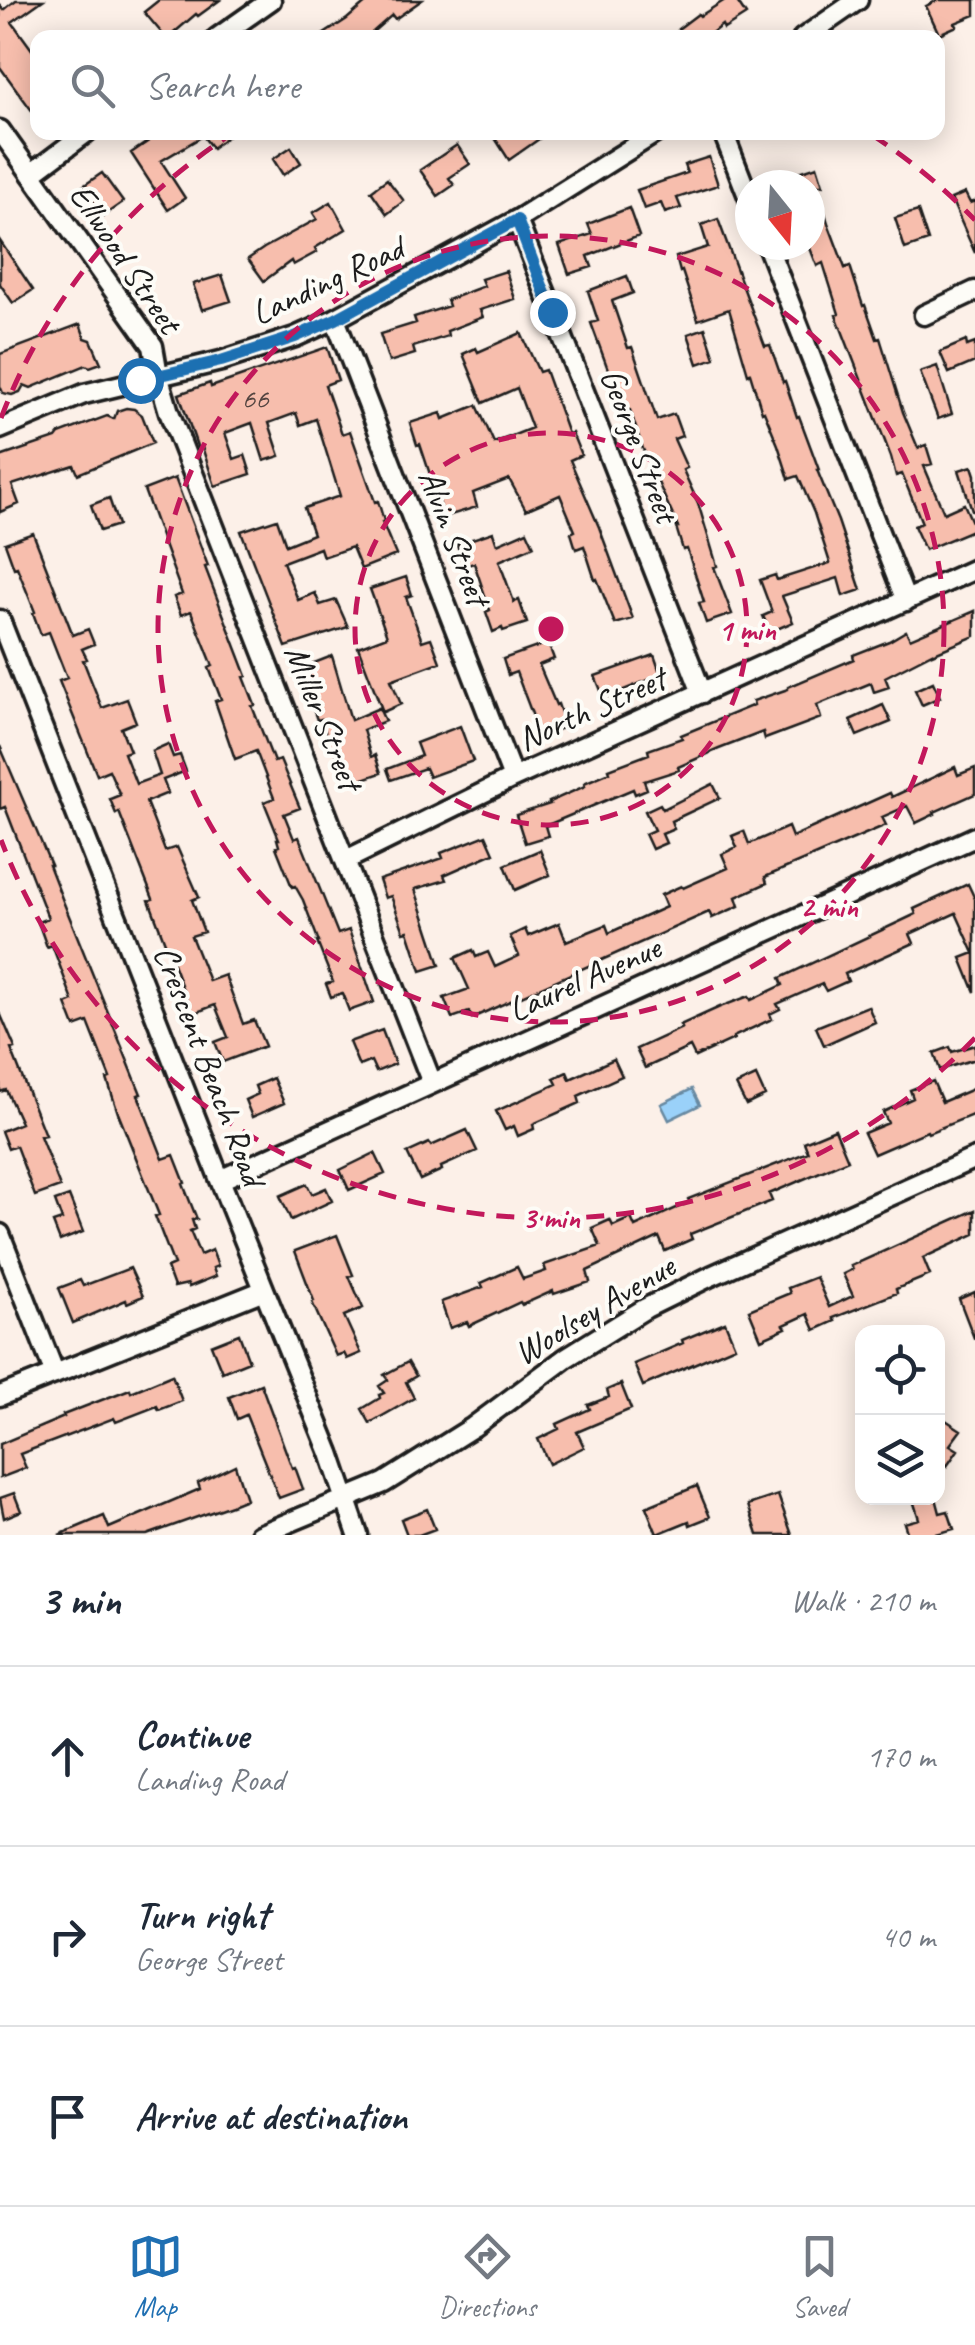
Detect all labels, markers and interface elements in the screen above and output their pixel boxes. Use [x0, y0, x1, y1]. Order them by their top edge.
search box [30, 30, 945, 140]
icon: search [65, 58, 120, 113]
text: Search here [145, 62, 300, 109]
north arrow [735, 170, 825, 260]
street label: Ellwood Street [59, 175, 194, 345]
street label: Landing Road [244, 223, 415, 335]
route end [530, 290, 576, 336]
route start [118, 358, 164, 404]
street label: George Street [590, 362, 691, 532]
house number: 66 [242, 379, 270, 417]
street label: Alvin Street [408, 463, 503, 616]
centre of rings [533, 611, 569, 647]
text: 1 min [718, 611, 777, 649]
street label: Miller Street [274, 638, 375, 800]
street label: North Street [510, 654, 676, 761]
text: 2 min [800, 888, 859, 926]
street label: Laurel Avenue [501, 924, 670, 1032]
street label: Crescent Beach Road [143, 939, 278, 1196]
text: 3 min [522, 1199, 581, 1237]
street label: Woolsey Avenue [506, 1242, 685, 1375]
map controls [855, 1325, 945, 1505]
button: locate [855, 1325, 945, 1415]
button: layers [855, 1415, 945, 1505]
text: 3 min [40, 1574, 120, 1627]
text: Walk · 210 m [791, 1580, 935, 1621]
text: Continue [135, 1712, 249, 1759]
icon: ahead [40, 1729, 95, 1784]
text: 170 m [866, 1736, 935, 1777]
text: Landing Road [135, 1759, 284, 1800]
text: Turn right [135, 1892, 269, 1939]
icon: right [40, 1909, 95, 1964]
text: 40 m [881, 1916, 935, 1957]
text: George Street [135, 1939, 282, 1980]
icon: arrive [40, 2089, 95, 2144]
text: Arrive at destination [135, 2093, 407, 2140]
tab: Map [128, 2229, 183, 2324]
tab: Directions [439, 2229, 536, 2324]
tab: Saved [792, 2229, 847, 2324]

